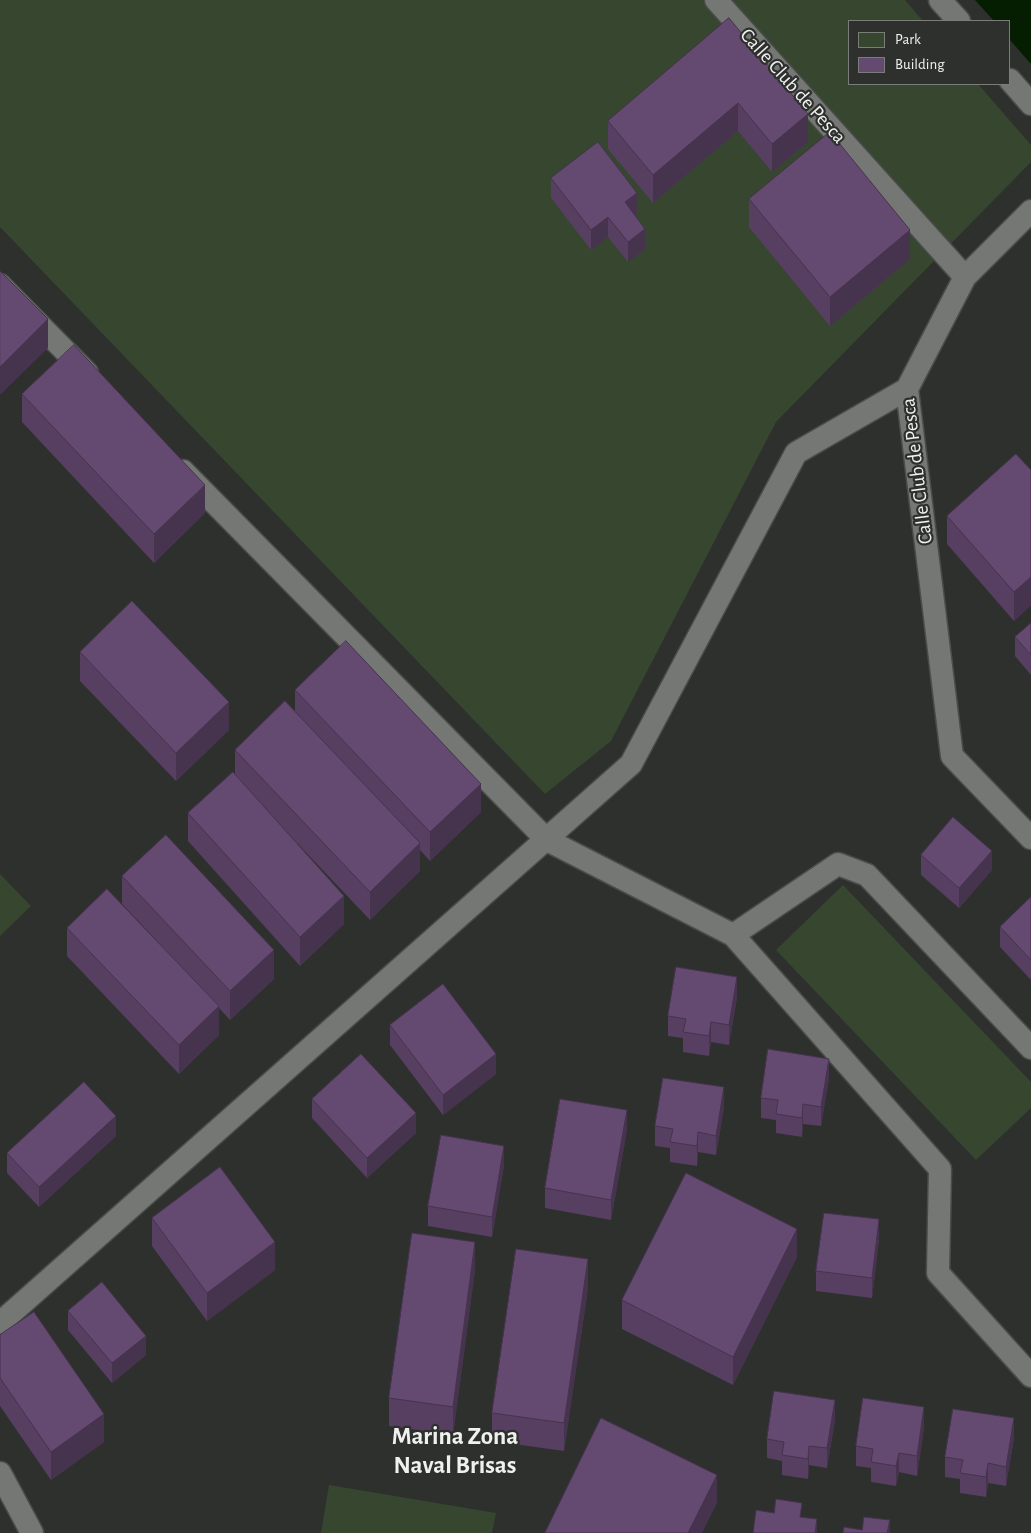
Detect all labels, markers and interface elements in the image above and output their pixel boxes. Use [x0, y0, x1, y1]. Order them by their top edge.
legend [848, 20, 1011, 85]
street label: Calle Club de Pesca [735, 23, 851, 149]
text: Park [895, 32, 921, 47]
text: Building [895, 57, 945, 72]
street label: Calle Club de Pesca [896, 397, 938, 545]
district label: Marina Zona Naval Brisas [392, 1421, 518, 1480]

